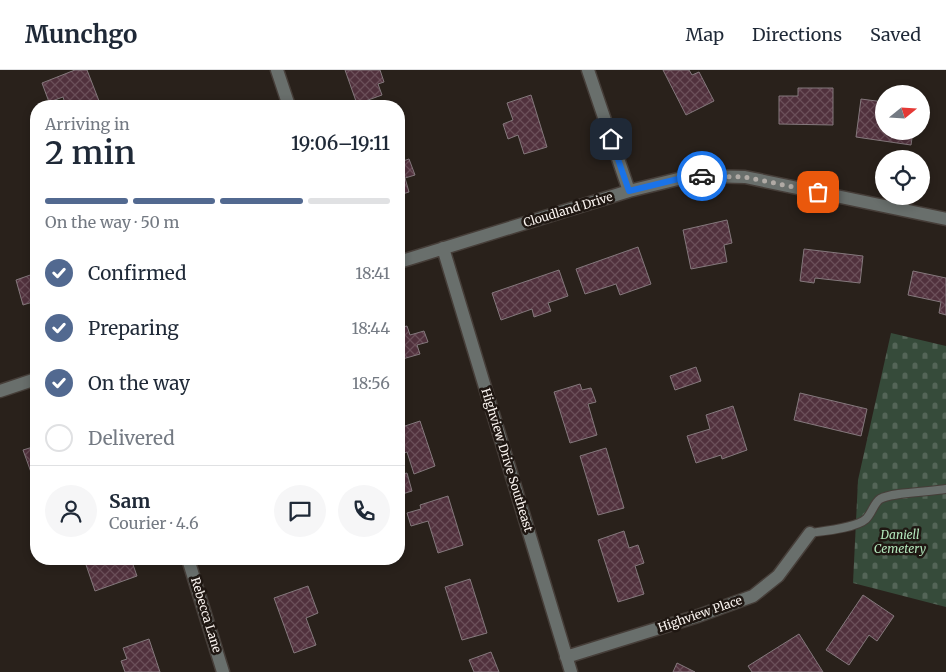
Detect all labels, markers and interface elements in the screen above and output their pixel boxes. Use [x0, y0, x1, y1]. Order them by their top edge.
text: Munchgo [25, 19, 137, 50]
text: Map [686, 23, 724, 46]
text: Directions [752, 23, 842, 46]
text: Saved [870, 23, 921, 46]
north arrow [875, 85, 930, 140]
map controls [875, 85, 930, 205]
text: Arriving in [45, 114, 130, 134]
pin [590, 118, 632, 160]
icon: home [597, 125, 625, 153]
text: 19:06–19:11 [291, 131, 390, 155]
text: 2 min [45, 133, 135, 173]
button: locate [875, 150, 930, 205]
courier [677, 151, 727, 201]
icon: car [688, 162, 716, 190]
pin [797, 171, 839, 213]
icon: bag [804, 178, 832, 206]
street label: Cloudland Drive [521, 189, 614, 230]
text: On the way · 50 m [45, 212, 180, 232]
icon: check [45, 259, 73, 287]
text: Confirmed [88, 261, 186, 285]
text: 18:41 [355, 263, 390, 283]
icon: check [45, 314, 73, 342]
text: Preparing [88, 316, 179, 340]
text: 18:44 [351, 318, 390, 338]
icon: check [45, 369, 73, 397]
text: On the way [88, 371, 190, 395]
text: 18:56 [352, 373, 390, 393]
street label: Highview Drive Southeast [478, 386, 537, 534]
text: Delivered [88, 426, 175, 450]
button: person [45, 485, 97, 537]
button: chat [274, 485, 326, 537]
button: phone [338, 485, 390, 537]
text: Sam [109, 489, 150, 513]
text: Courier · 4.6 [109, 513, 199, 533]
park label: Daniell Cemetery [874, 527, 927, 556]
street label: Rebecca Lane [188, 575, 225, 654]
street label: Highview Place [656, 592, 744, 635]

